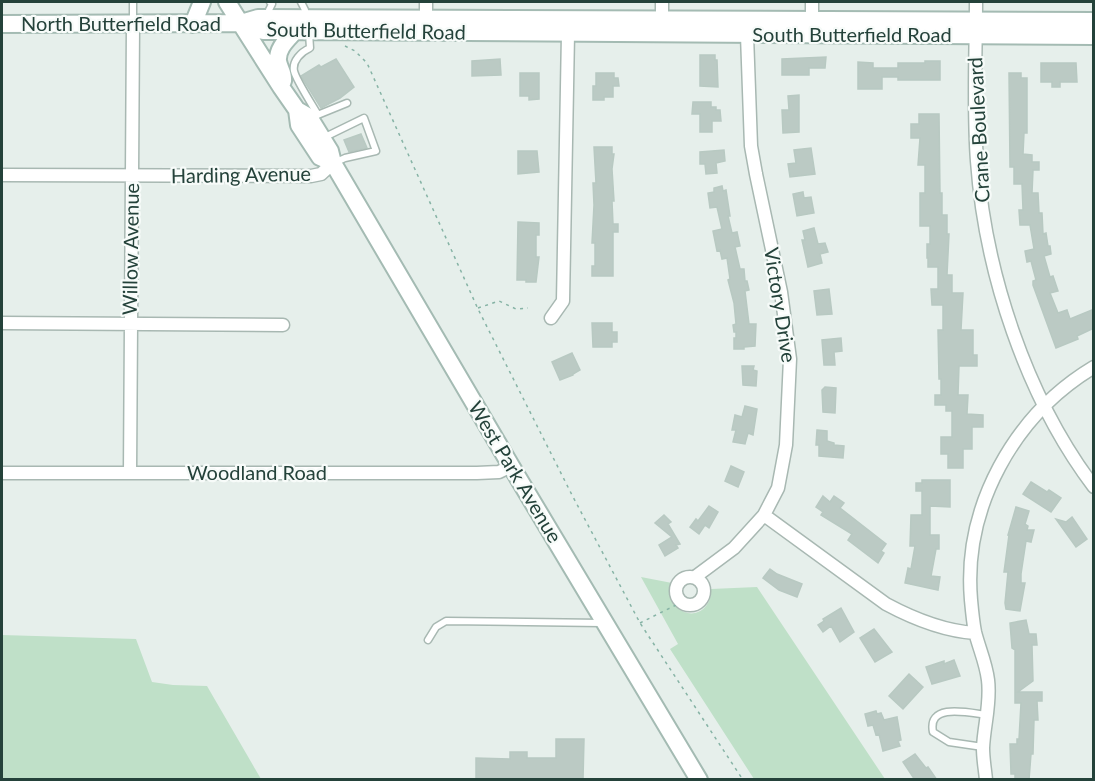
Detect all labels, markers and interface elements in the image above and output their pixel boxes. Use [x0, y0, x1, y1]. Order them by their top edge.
street label: North Butterfield Road [21, 11, 221, 35]
street label: South Butterfield Road [266, 16, 466, 44]
street label: South Butterfield Road [752, 22, 952, 46]
street label: Crane Boulevard [962, 57, 994, 203]
street label: Harding Avenue [171, 161, 311, 187]
street label: Willow Avenue [117, 183, 143, 315]
street label: Victory Drive [760, 246, 802, 364]
street label: West Park Avenue [464, 396, 568, 547]
street label: Woodland Road [187, 460, 327, 484]

